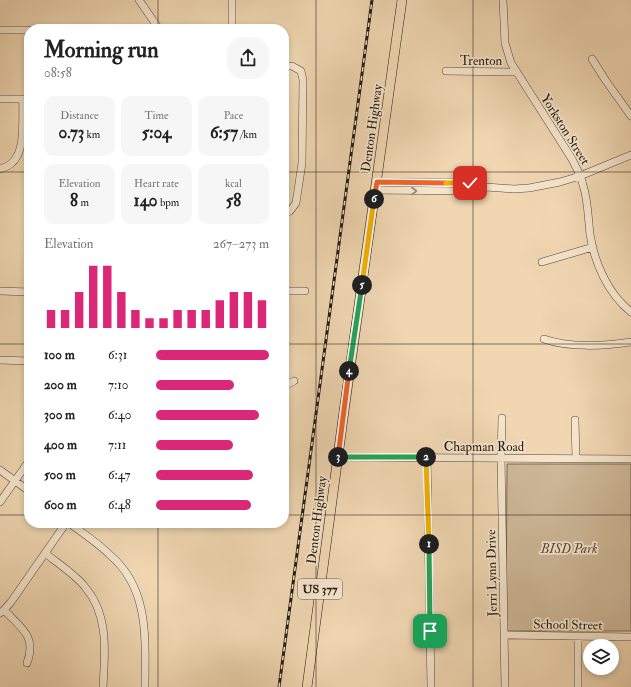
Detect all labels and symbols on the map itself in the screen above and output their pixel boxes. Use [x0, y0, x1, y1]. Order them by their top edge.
street label: Trenton [460, 53, 502, 69]
street label: Denton Highway [358, 83, 387, 173]
street label: Yorkston Street [537, 91, 593, 168]
pin [453, 166, 487, 200]
one-way arrow [411, 187, 417, 195]
pin: 6 [364, 189, 384, 209]
pin: 5 [352, 275, 372, 295]
pin: 4 [339, 361, 359, 381]
street label: Chapman Road [444, 439, 525, 456]
pin: 3 [328, 447, 348, 467]
pin: 2 [416, 447, 436, 467]
street label: Denton Highway [304, 475, 331, 565]
street label: Jerri Lynn Drive [483, 529, 502, 618]
pin: 1 [419, 534, 439, 554]
park label: BISD Park [540, 541, 597, 557]
road number: US 377 [298, 579, 342, 599]
pin [413, 614, 447, 648]
street label: School Street [533, 616, 603, 634]

